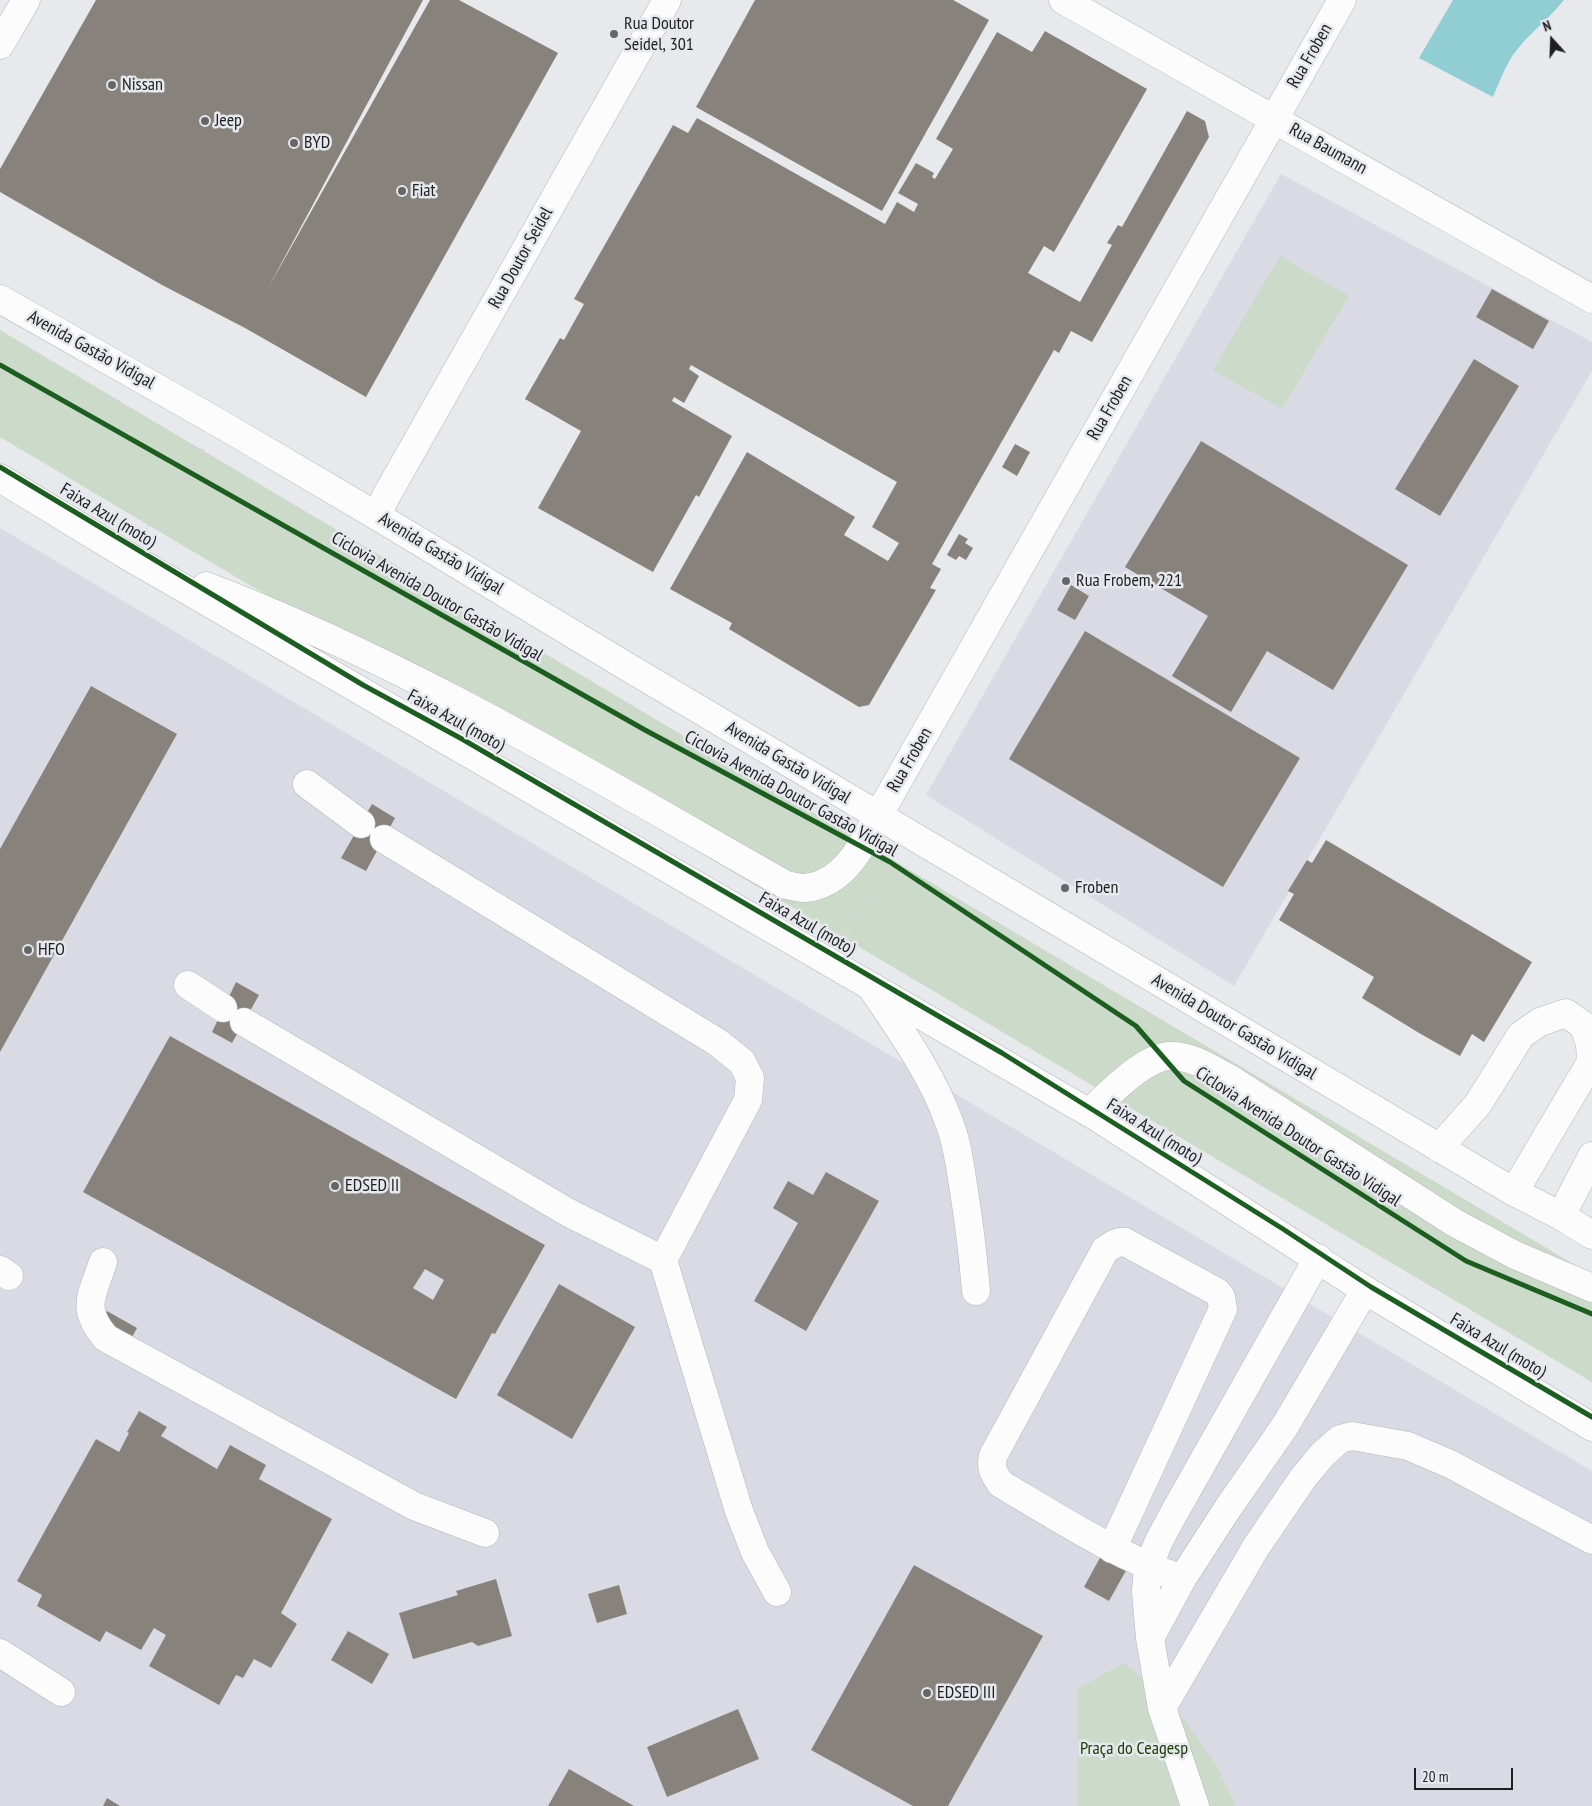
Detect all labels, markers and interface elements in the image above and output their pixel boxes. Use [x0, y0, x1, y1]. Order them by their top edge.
place label: Rua Doutor Seidel, 301 [624, 13, 694, 56]
north arrow [1527, 15, 1577, 65]
text: N [1540, 16, 1554, 36]
street label: Rua Froben [1283, 20, 1337, 92]
marker: Rua Doutor Seidel, 301 [608, 28, 620, 40]
place label: Nissan [122, 74, 163, 96]
marker: Nissan [106, 79, 118, 91]
place label: Jeep [215, 110, 242, 132]
marker: Jeep [199, 115, 211, 127]
street label: Rua Baumann [1285, 119, 1371, 179]
place label: BYD [304, 132, 330, 154]
marker: BYD [288, 137, 300, 149]
place label: Fiat [412, 180, 435, 202]
marker: Fiat [396, 185, 408, 197]
street label: Rua Doutor Seidel [484, 204, 558, 312]
street label: Avenida Gastão Vidigal [24, 306, 158, 394]
street label: Rua Froben [1083, 372, 1137, 444]
street label: Faixa Azul (moto) [56, 479, 160, 553]
street label: Avenida Gastão Vidigal [375, 508, 507, 600]
street label: Ciclovia Avenida Doutor Gastão Vidigal [327, 527, 547, 667]
place label: Rua Frobem, 221 [1076, 570, 1182, 592]
marker: Rua Frobem, 221 [1060, 575, 1072, 587]
street label: Faixa Azul (moto) [404, 685, 508, 757]
street label: Avenida Gastão Vidigal [722, 717, 854, 809]
street label: Rua Froben [883, 724, 937, 796]
street label: Ciclovia Avenida Doutor Gastão Vidigal [681, 726, 901, 862]
place label: Froben [1075, 877, 1118, 899]
marker: Froben [1059, 882, 1071, 894]
street label: Faixa Azul (moto) [755, 888, 859, 960]
place label: HFO [38, 939, 65, 961]
marker: HFO [22, 944, 34, 956]
street label: Avenida Doutor Gastão Vidigal [1148, 969, 1320, 1085]
street label: Ciclovia Avenida Doutor Gastão Vidigal [1191, 1062, 1405, 1212]
street label: Faixa Azul (moto) [1102, 1094, 1206, 1170]
place label: EDSED II [345, 1175, 399, 1197]
marker: EDSED II [329, 1180, 341, 1192]
street label: Faixa Azul (moto) [1446, 1309, 1550, 1383]
place label: EDSED III [937, 1682, 995, 1704]
marker: EDSED III [921, 1687, 933, 1699]
park label: Praça do Ceagesp [1080, 1738, 1188, 1760]
scale bar [1417, 1758, 1516, 1790]
text: 20 m [1422, 1767, 1448, 1786]

